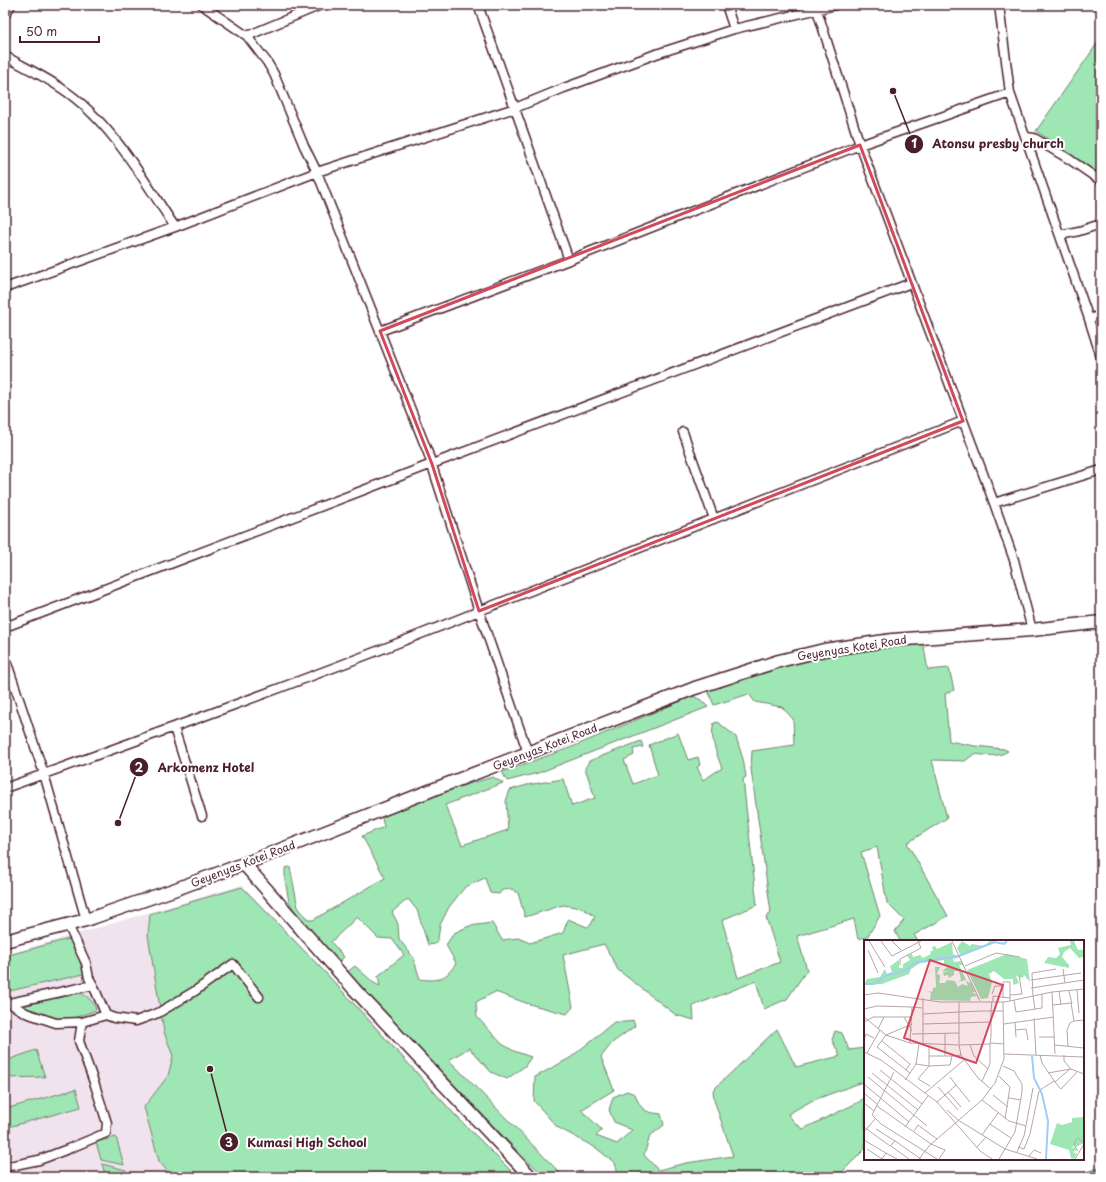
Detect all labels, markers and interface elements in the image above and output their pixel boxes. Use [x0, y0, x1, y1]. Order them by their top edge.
scale bar [20, 18, 99, 44]
text: 50 m [26, 22, 57, 40]
callout: Atonsu presby church [904, 132, 1071, 156]
text: 1 [911, 134, 917, 152]
text: Atonsu presby church [931, 134, 1064, 152]
street label: Geyenyas Kotei Road [796, 630, 908, 665]
street label: Geyenyas Kotei Road [490, 719, 600, 774]
callout: Arkomenz Hotel [129, 755, 263, 779]
text: 2 [135, 758, 144, 776]
text: Arkomenz Hotel [157, 758, 254, 776]
street label: Geyenyas Kotei Road [188, 836, 298, 891]
inset map [864, 940, 1084, 1160]
callout: Kumasi High School [219, 1130, 374, 1154]
text: 3 [225, 1133, 233, 1151]
text: Kumasi High School [247, 1133, 367, 1151]

